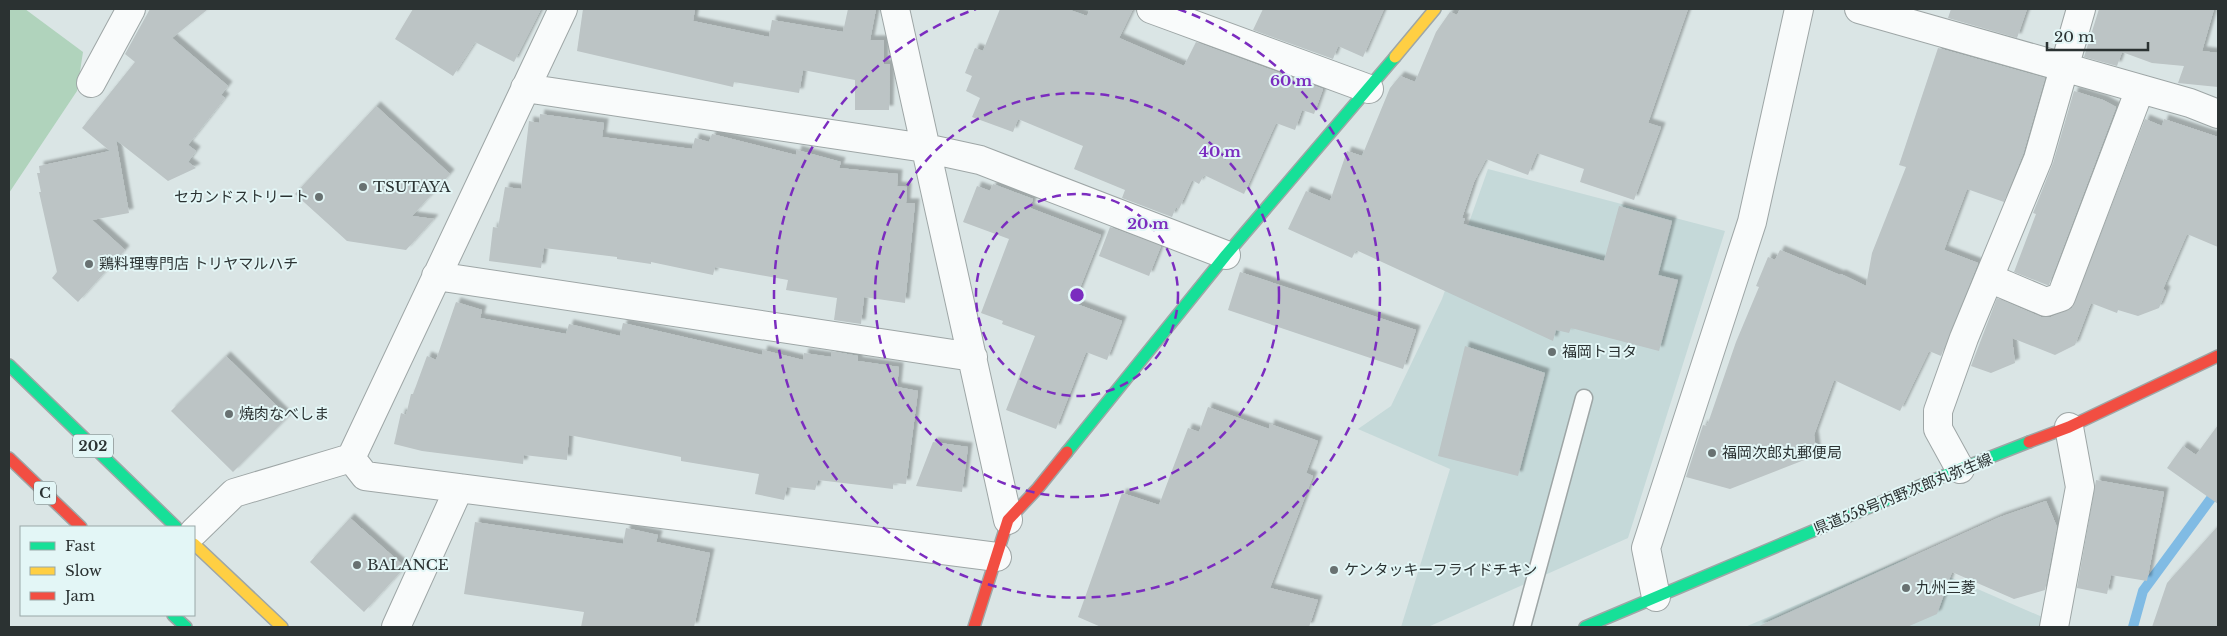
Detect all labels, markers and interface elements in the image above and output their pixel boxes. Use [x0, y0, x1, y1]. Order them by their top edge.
scale bar [2047, 20, 2148, 52]
text: 20 m [2054, 27, 2094, 46]
text: 60 m [1270, 71, 1312, 90]
text: 40 m [1199, 142, 1241, 161]
place label: TSUTAYA [373, 177, 451, 196]
marker: TSUTAYA [357, 181, 369, 193]
place label: セカンドストリート [174, 187, 309, 206]
marker: セカンドストリート [313, 191, 325, 203]
text: 20 m [1127, 214, 1169, 233]
place label: 鶏料理専門店 トリヤマルハチ [99, 254, 298, 273]
marker: 鶏料理専門店 トリヤマルハチ [83, 258, 95, 270]
centre of rings [1068, 286, 1086, 304]
place label: 福岡トヨタ [1562, 342, 1637, 361]
marker: 福岡トヨタ [1546, 346, 1558, 358]
place label: 焼肉なべしま [239, 404, 329, 423]
marker: 焼肉なべしま [223, 408, 235, 420]
road number: 202 [73, 434, 113, 458]
place label: 福岡次郎丸郵便局 [1722, 443, 1842, 462]
marker: 福岡次郎丸郵便局 [1706, 447, 1718, 459]
street label: 県道558号内野次郎丸弥生線 [1811, 449, 1995, 538]
road number: C [34, 482, 56, 504]
legend [20, 526, 195, 616]
text: Fast [65, 536, 96, 555]
place label: BALANCE [367, 555, 449, 574]
marker: BALANCE [351, 559, 363, 571]
place label: ケンタッキーフライドチキン [1344, 560, 1537, 579]
text: Slow [65, 561, 102, 580]
marker: ケンタッキーフライドチキン [1328, 564, 1340, 576]
place label: 九州三菱 [1916, 578, 1976, 597]
marker: 九州三菱 [1900, 582, 1912, 594]
text: Jam [63, 586, 95, 605]

